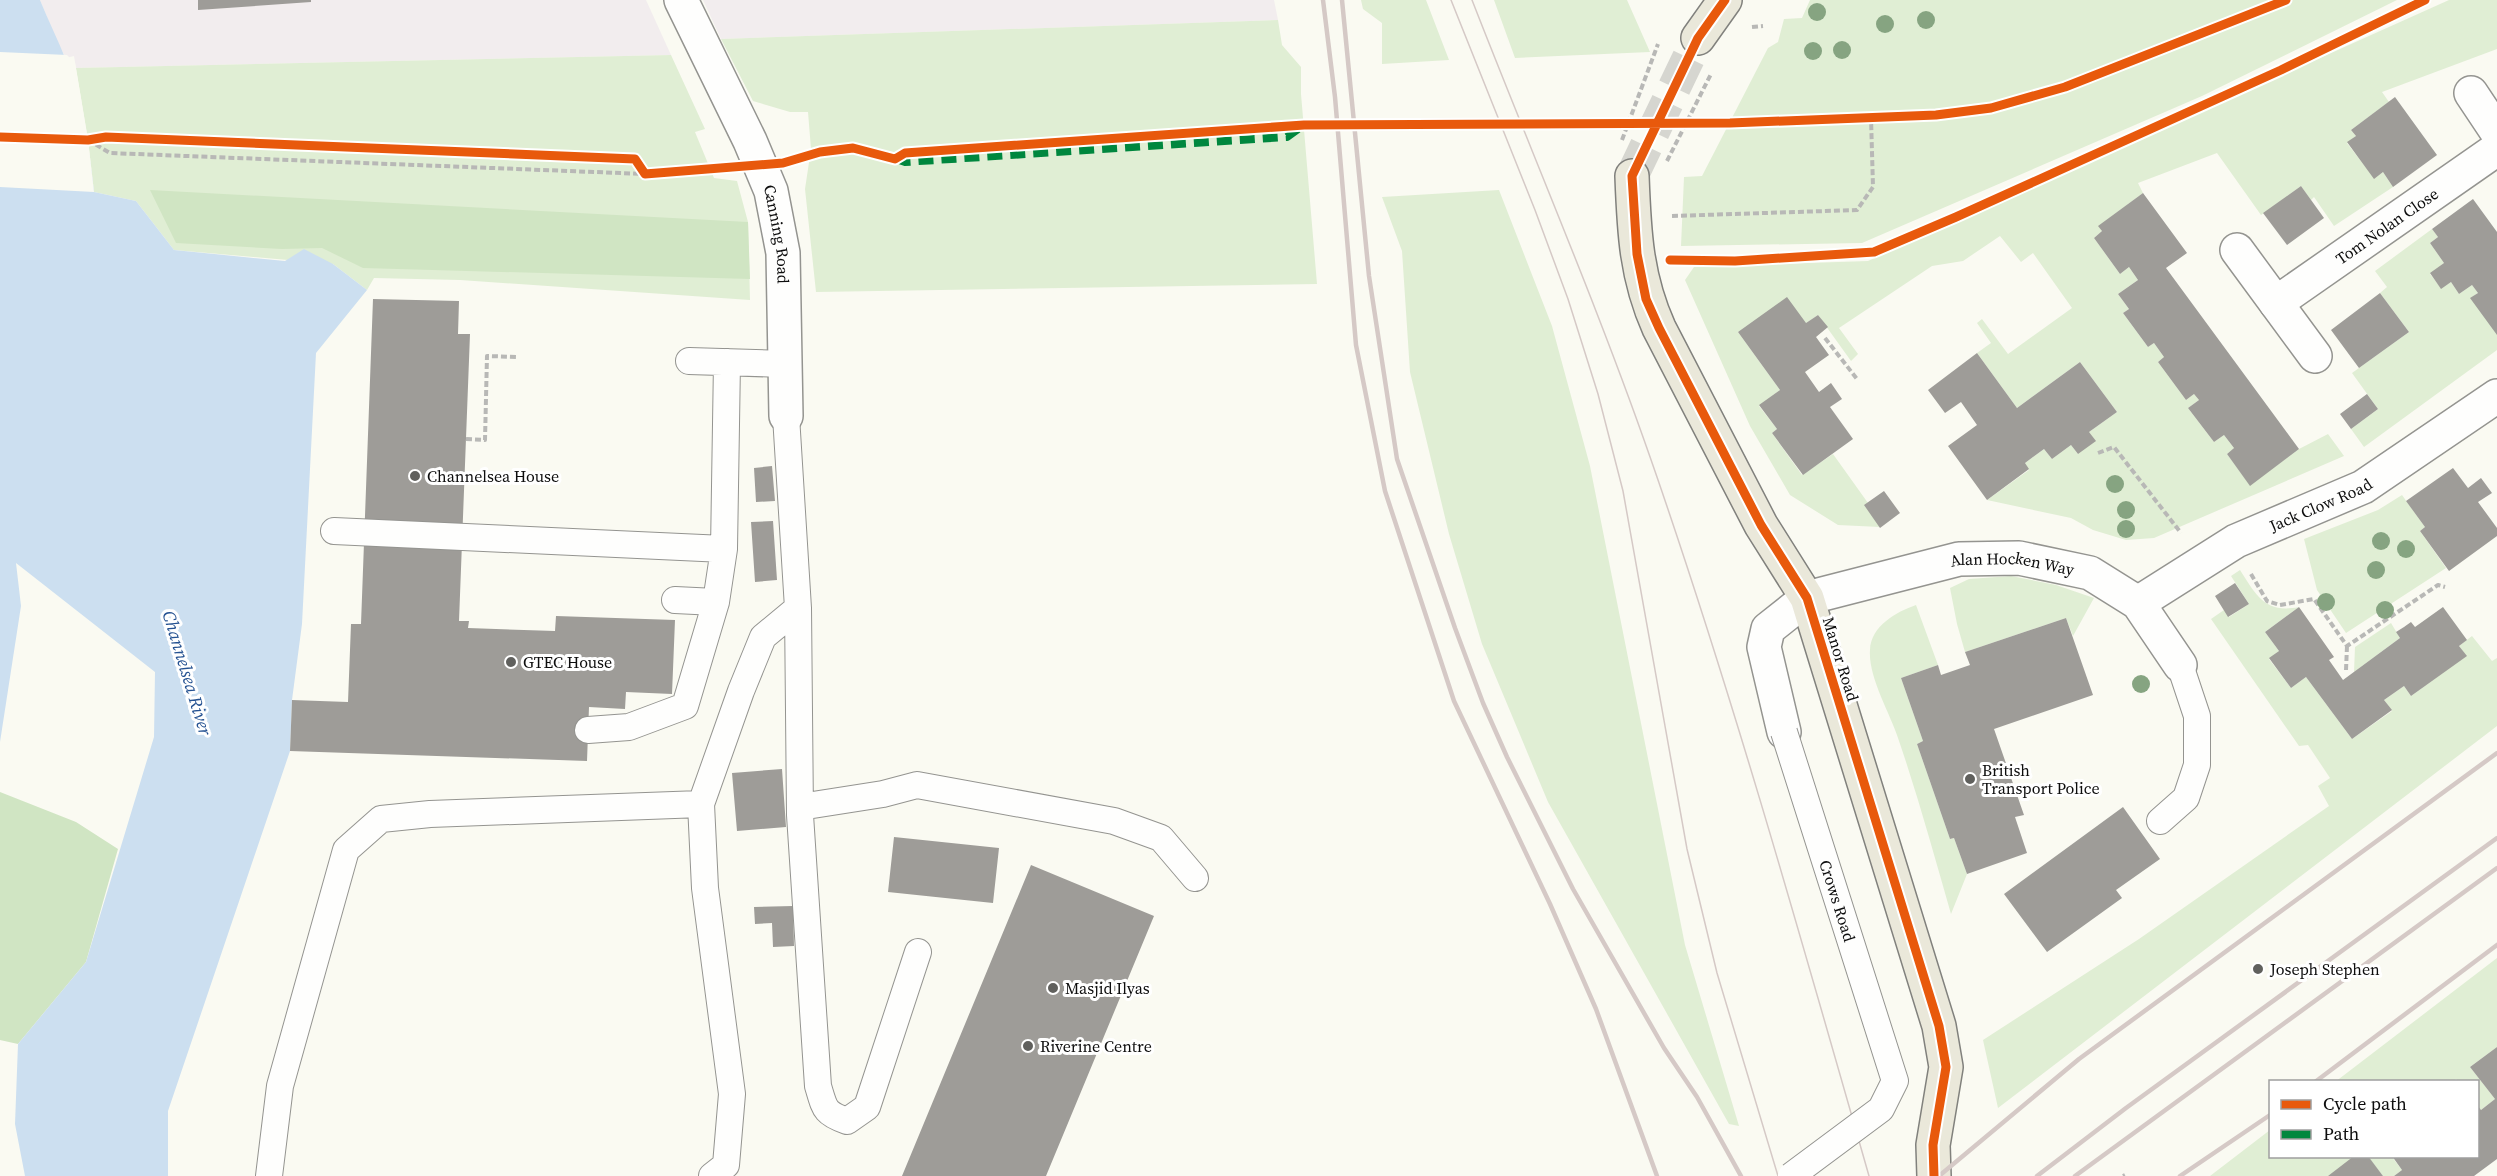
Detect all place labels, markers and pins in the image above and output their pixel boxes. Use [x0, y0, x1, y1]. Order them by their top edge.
place label: Channelsea House [427, 465, 559, 487]
marker: Channelsea House [408, 469, 422, 483]
place label: GTEC House [523, 651, 612, 673]
marker: GTEC House [504, 655, 518, 669]
place label: British Transport Police [1982, 759, 2100, 799]
marker: British Transport Police [1963, 772, 1977, 786]
place label: Joseph Stephen [2269, 958, 2380, 980]
marker: Joseph Stephen [2251, 962, 2265, 976]
place label: Masjid Ilyas [1065, 977, 1150, 999]
marker: Masjid Ilyas [1046, 981, 1060, 995]
place label: Riverine Centre [1040, 1035, 1152, 1057]
marker: Riverine Centre [1021, 1039, 1035, 1053]

